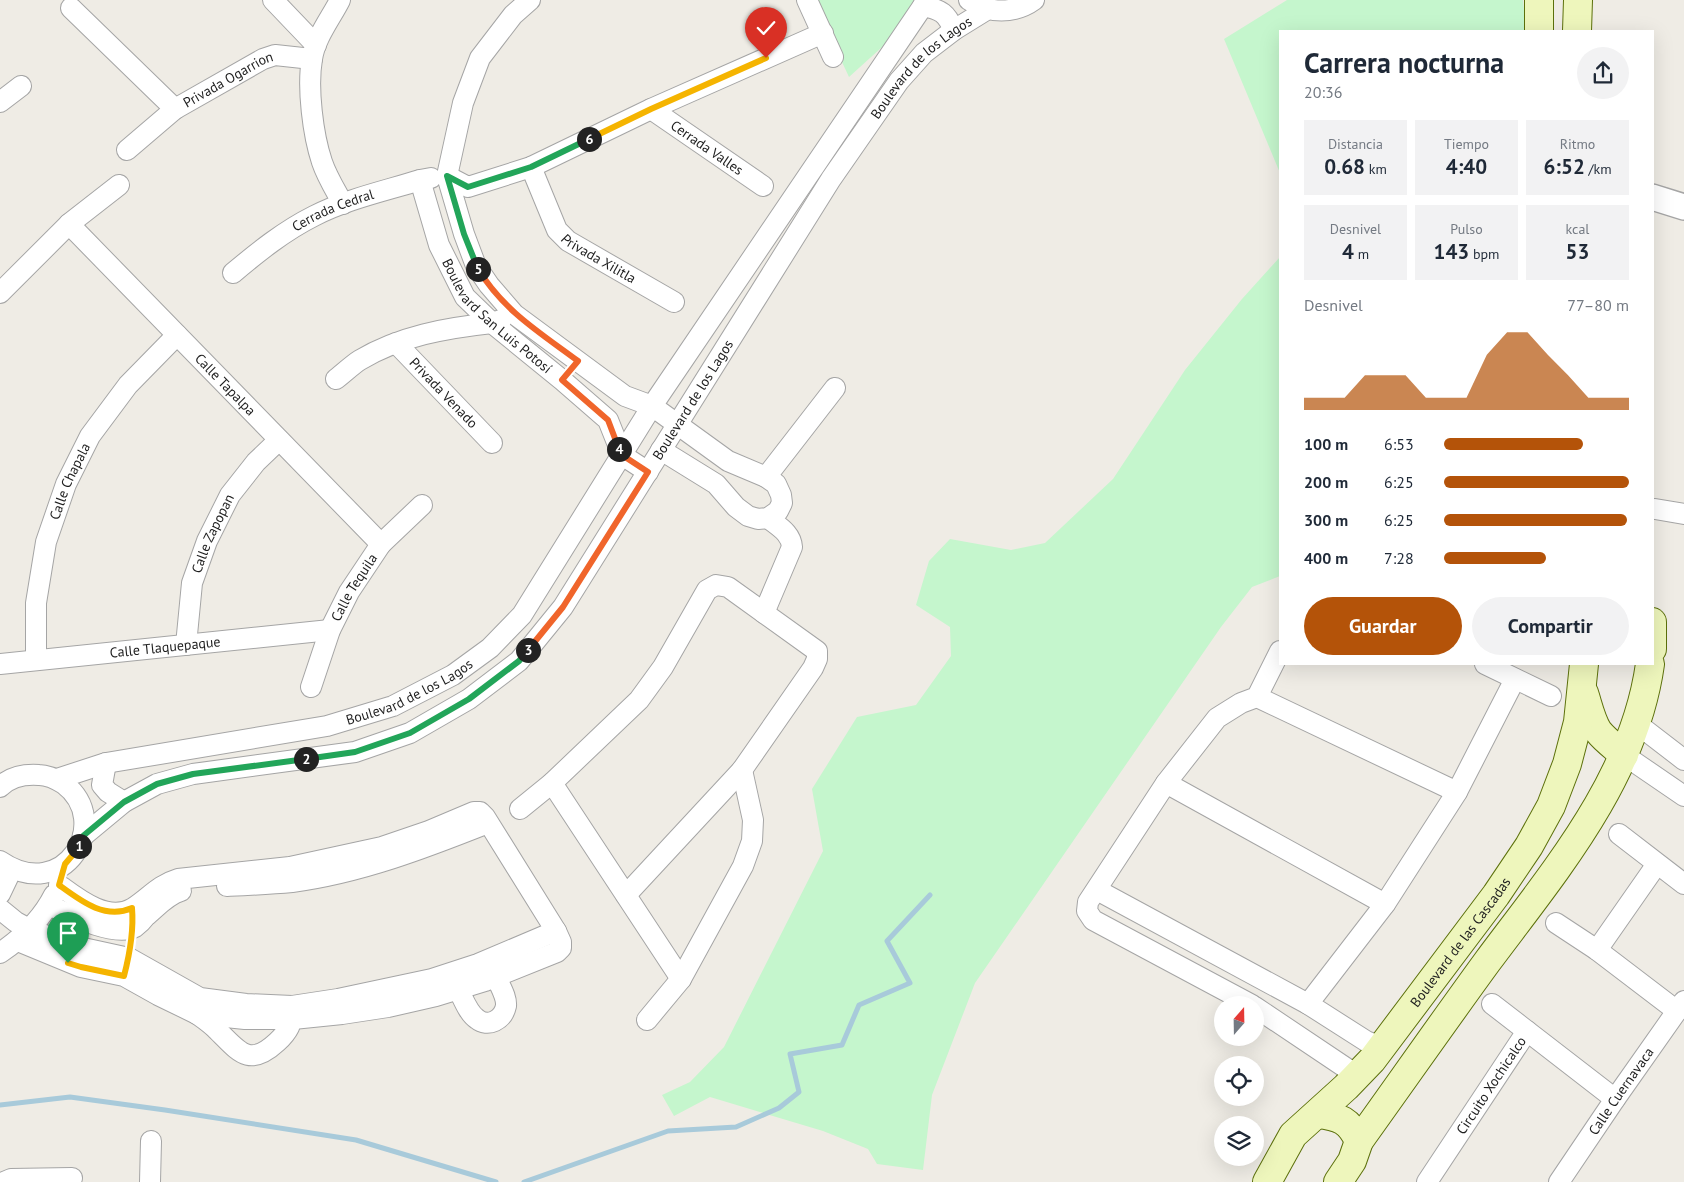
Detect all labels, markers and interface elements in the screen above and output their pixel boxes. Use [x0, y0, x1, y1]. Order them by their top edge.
pin [745, 7, 787, 58]
street label: Boulevard de los Lagos [867, 12, 975, 122]
icon: check [752, 14, 780, 42]
text: Carrera nocturna [1304, 44, 1504, 81]
street label: Privada Ogarrion [180, 47, 275, 112]
button: share [1577, 47, 1629, 99]
text: 20:36 [1304, 82, 1342, 102]
street label: Cerrada Valles [667, 116, 747, 179]
pin: 6 [576, 126, 602, 152]
text: 6 [586, 130, 593, 148]
text: Distancia [1328, 135, 1383, 153]
text: Tiempo [1444, 135, 1489, 153]
text: Ritmo [1560, 135, 1595, 153]
text: 0.68 [1324, 153, 1365, 180]
text: 4:40 [1446, 153, 1487, 180]
text: 6:52 [1543, 153, 1585, 180]
text: km [1365, 160, 1387, 178]
text: /km [1585, 160, 1612, 178]
street label: Cerrada Cedral [288, 185, 376, 235]
text: Desnivel [1330, 220, 1381, 238]
text: Pulso [1450, 220, 1483, 238]
text: kcal [1566, 220, 1589, 238]
street label: Privada Xilitla [557, 230, 639, 287]
text: 4 [1342, 238, 1354, 265]
text: 143 [1434, 238, 1469, 265]
text: 53 [1566, 238, 1589, 265]
text: m [1354, 245, 1369, 263]
text: bpm [1469, 245, 1499, 263]
street label: Boulevard San Luis Potosí [438, 255, 556, 377]
pin: 5 [466, 256, 490, 282]
text: 5 [475, 260, 482, 278]
text: Desnivel [1304, 295, 1363, 315]
text: 77–80 m [1567, 295, 1629, 315]
street label: Boulevard de los Lagos [648, 336, 737, 463]
street label: Calle Tapalpa [191, 350, 260, 419]
street label: Privada Venado [406, 354, 482, 432]
text: 100 m [1304, 434, 1348, 454]
text: 6:53 [1384, 434, 1414, 454]
pin: 4 [606, 436, 632, 462]
street label: Calle Chapala [45, 440, 94, 522]
text: 4 [616, 440, 623, 458]
text: 200 m [1304, 472, 1348, 492]
text: 6:25 [1384, 472, 1414, 492]
street label: Calle Zapopan [187, 491, 238, 575]
text: 300 m [1304, 510, 1348, 530]
text: 6:25 [1384, 510, 1414, 530]
text: 400 m [1304, 548, 1348, 568]
text: 7:28 [1384, 548, 1414, 568]
street label: Calle Tequila [327, 550, 381, 624]
button: Guardar [1304, 597, 1462, 655]
button: Compartir [1472, 597, 1629, 655]
street label: Calle Tlaquepaque [109, 632, 221, 662]
pin: 3 [516, 638, 540, 662]
text: 3 [525, 641, 532, 659]
street label: Boulevard de los Lagos [344, 655, 476, 729]
pin: 2 [294, 746, 318, 772]
text: 2 [303, 750, 310, 768]
pin: 1 [66, 834, 92, 858]
text: 1 [76, 837, 83, 855]
street label: Boulevard de las Cascadas [1406, 874, 1514, 1011]
pin [47, 912, 89, 963]
icon: arrive [54, 919, 82, 947]
north arrow [1214, 996, 1264, 1046]
map controls [1214, 996, 1264, 1166]
street label: Circuito Xochicalco [1452, 1033, 1530, 1138]
street label: Calle Cuernavaca [1584, 1044, 1658, 1138]
button: locate [1214, 1056, 1264, 1106]
button: layers [1214, 1116, 1264, 1166]

